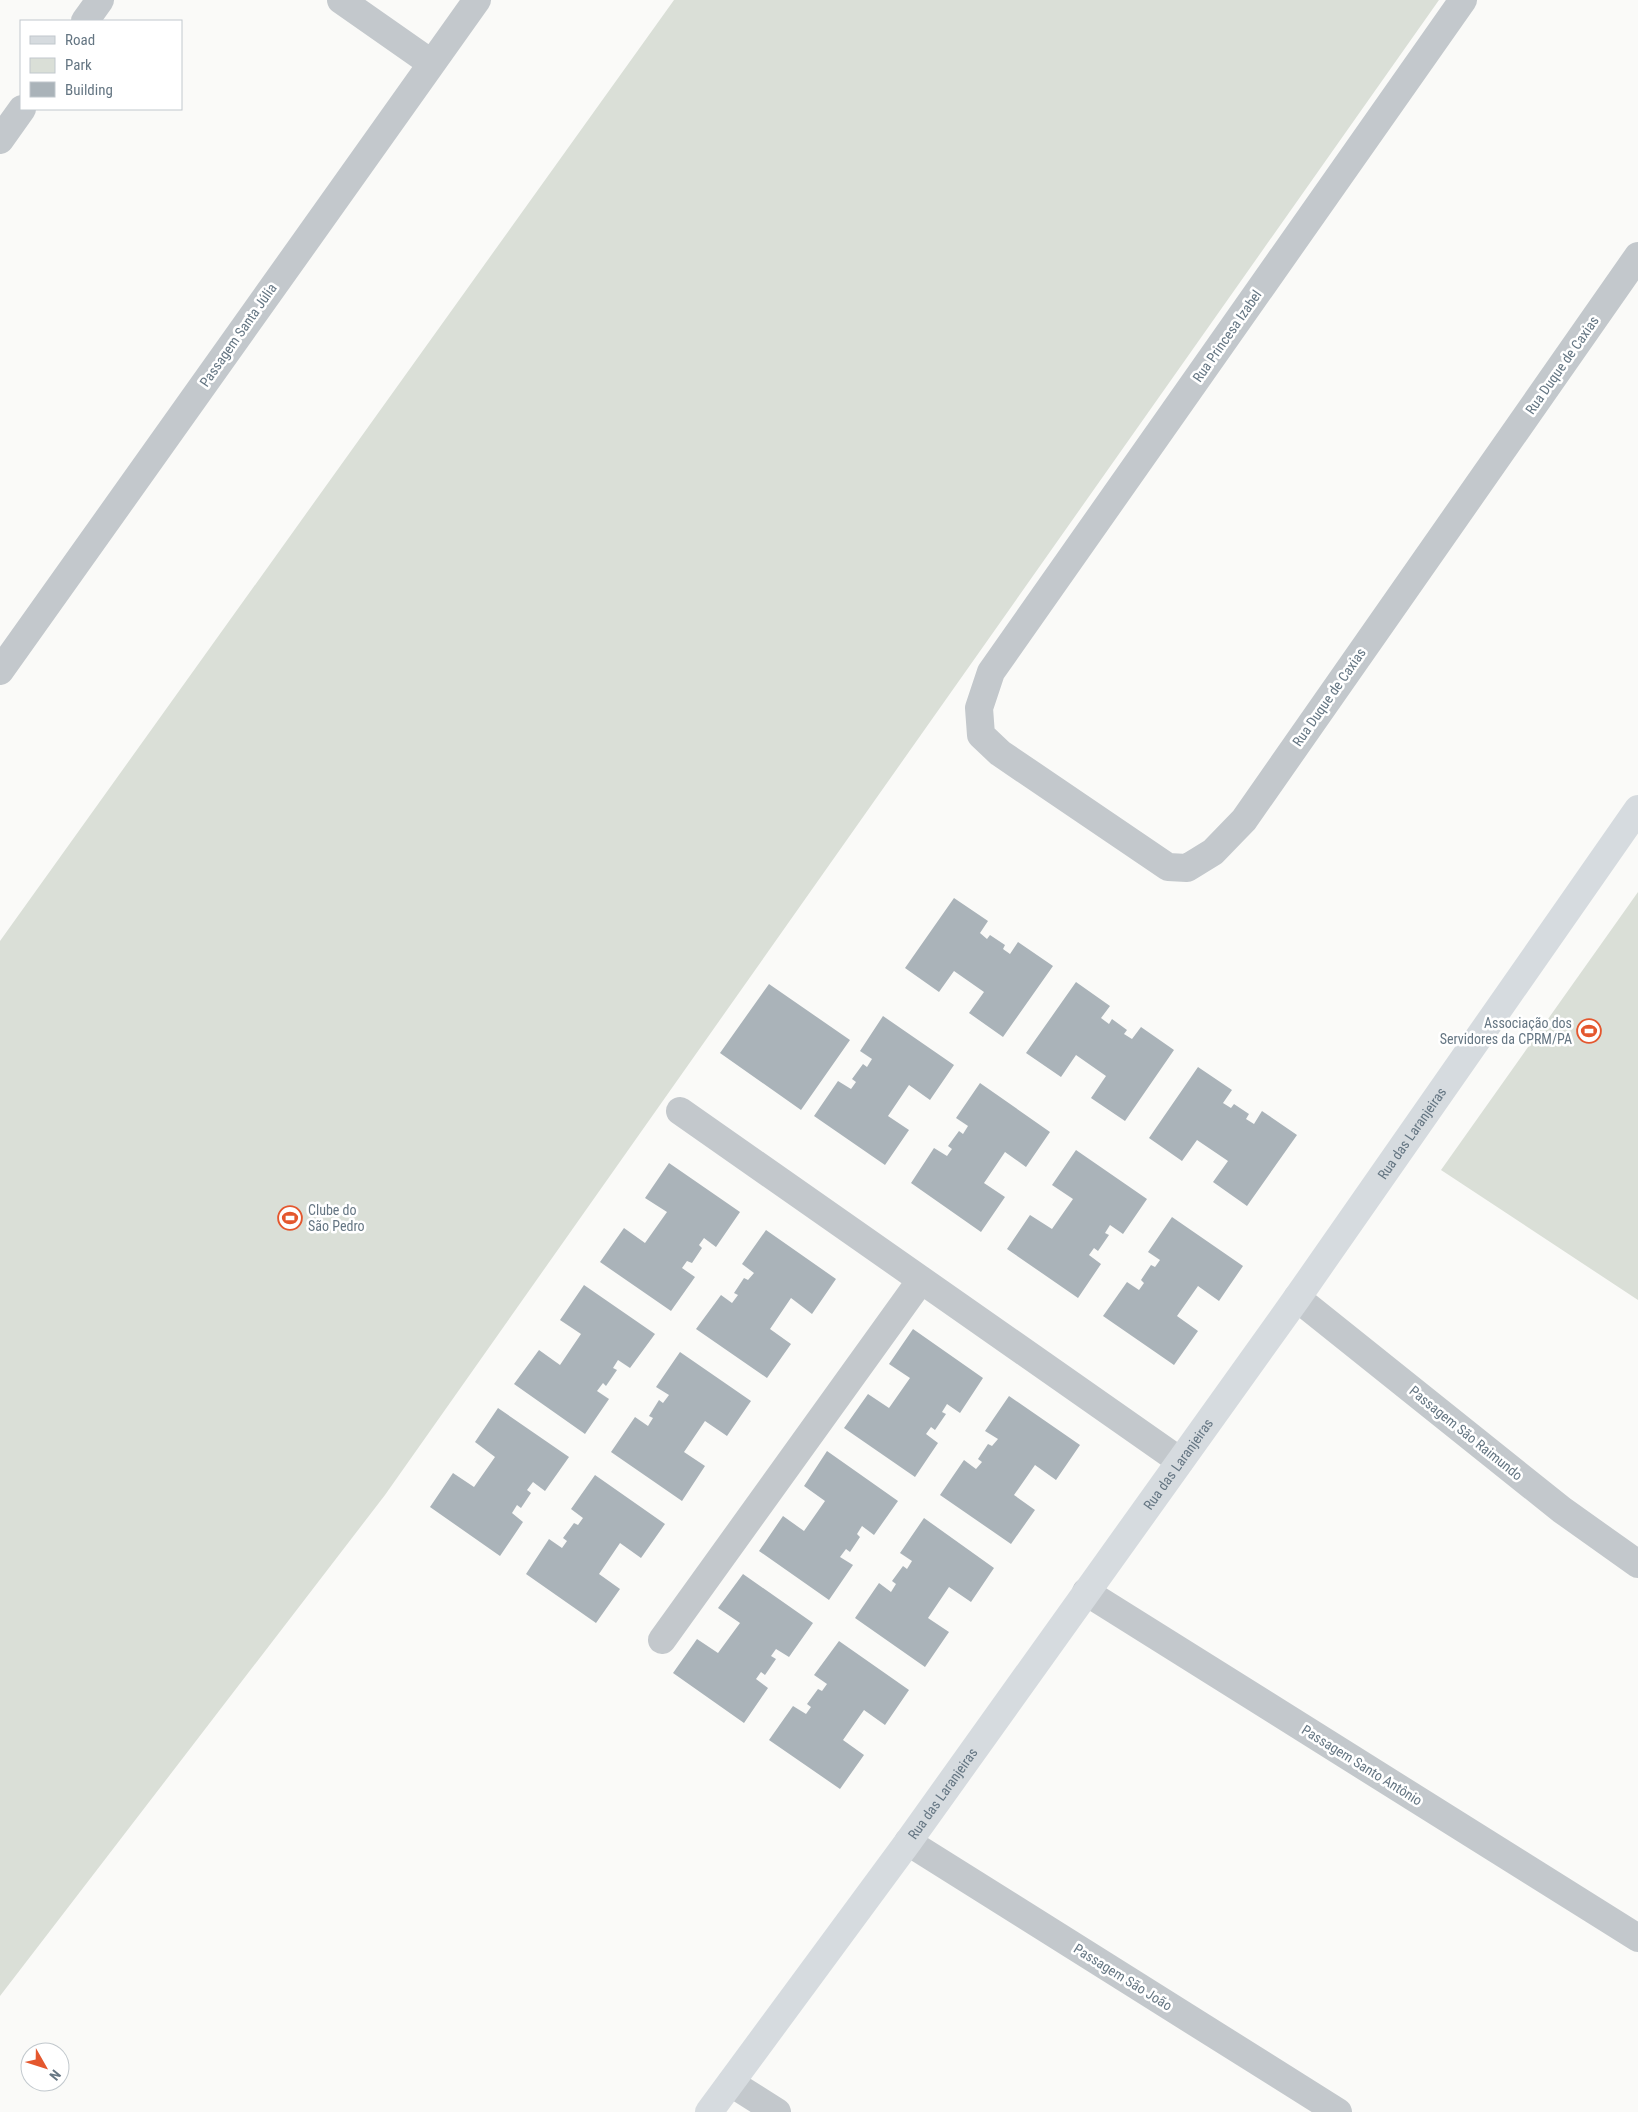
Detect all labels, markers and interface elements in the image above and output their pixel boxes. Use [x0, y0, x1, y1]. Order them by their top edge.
legend [20, 20, 182, 110]
text: Road [65, 31, 95, 49]
text: Park [65, 56, 92, 74]
text: Building [65, 81, 113, 99]
street label: Passagem Santa Júlia [196, 280, 280, 390]
street label: Rua Princesa Izabel [1189, 287, 1265, 385]
street label: Rua Duque de Caxias [1522, 313, 1602, 417]
street label: Rua Duque de Caxias [1289, 645, 1369, 749]
place label: Associação dos Servidores da CPRM/PA [1440, 1015, 1572, 1047]
sports icon: Associação dos Servidores da CPRM/PA [1576, 1018, 1602, 1044]
street label: Rua das Laranjeiras [1374, 1084, 1449, 1182]
place label: Clube do São Pedro [308, 1202, 365, 1234]
sports icon: Clube do São Pedro [277, 1205, 303, 1231]
street label: Passagem São Raimundo [1406, 1383, 1526, 1483]
street label: Rua das Laranjeiras [1140, 1415, 1216, 1513]
street label: Passagem Santo Antônio [1299, 1721, 1425, 1809]
street label: Rua das Laranjeiras [905, 1745, 981, 1842]
street label: Passagem São João [1071, 1940, 1175, 2014]
north arrow [20, 2042, 70, 2092]
text: N [46, 2067, 64, 2084]

